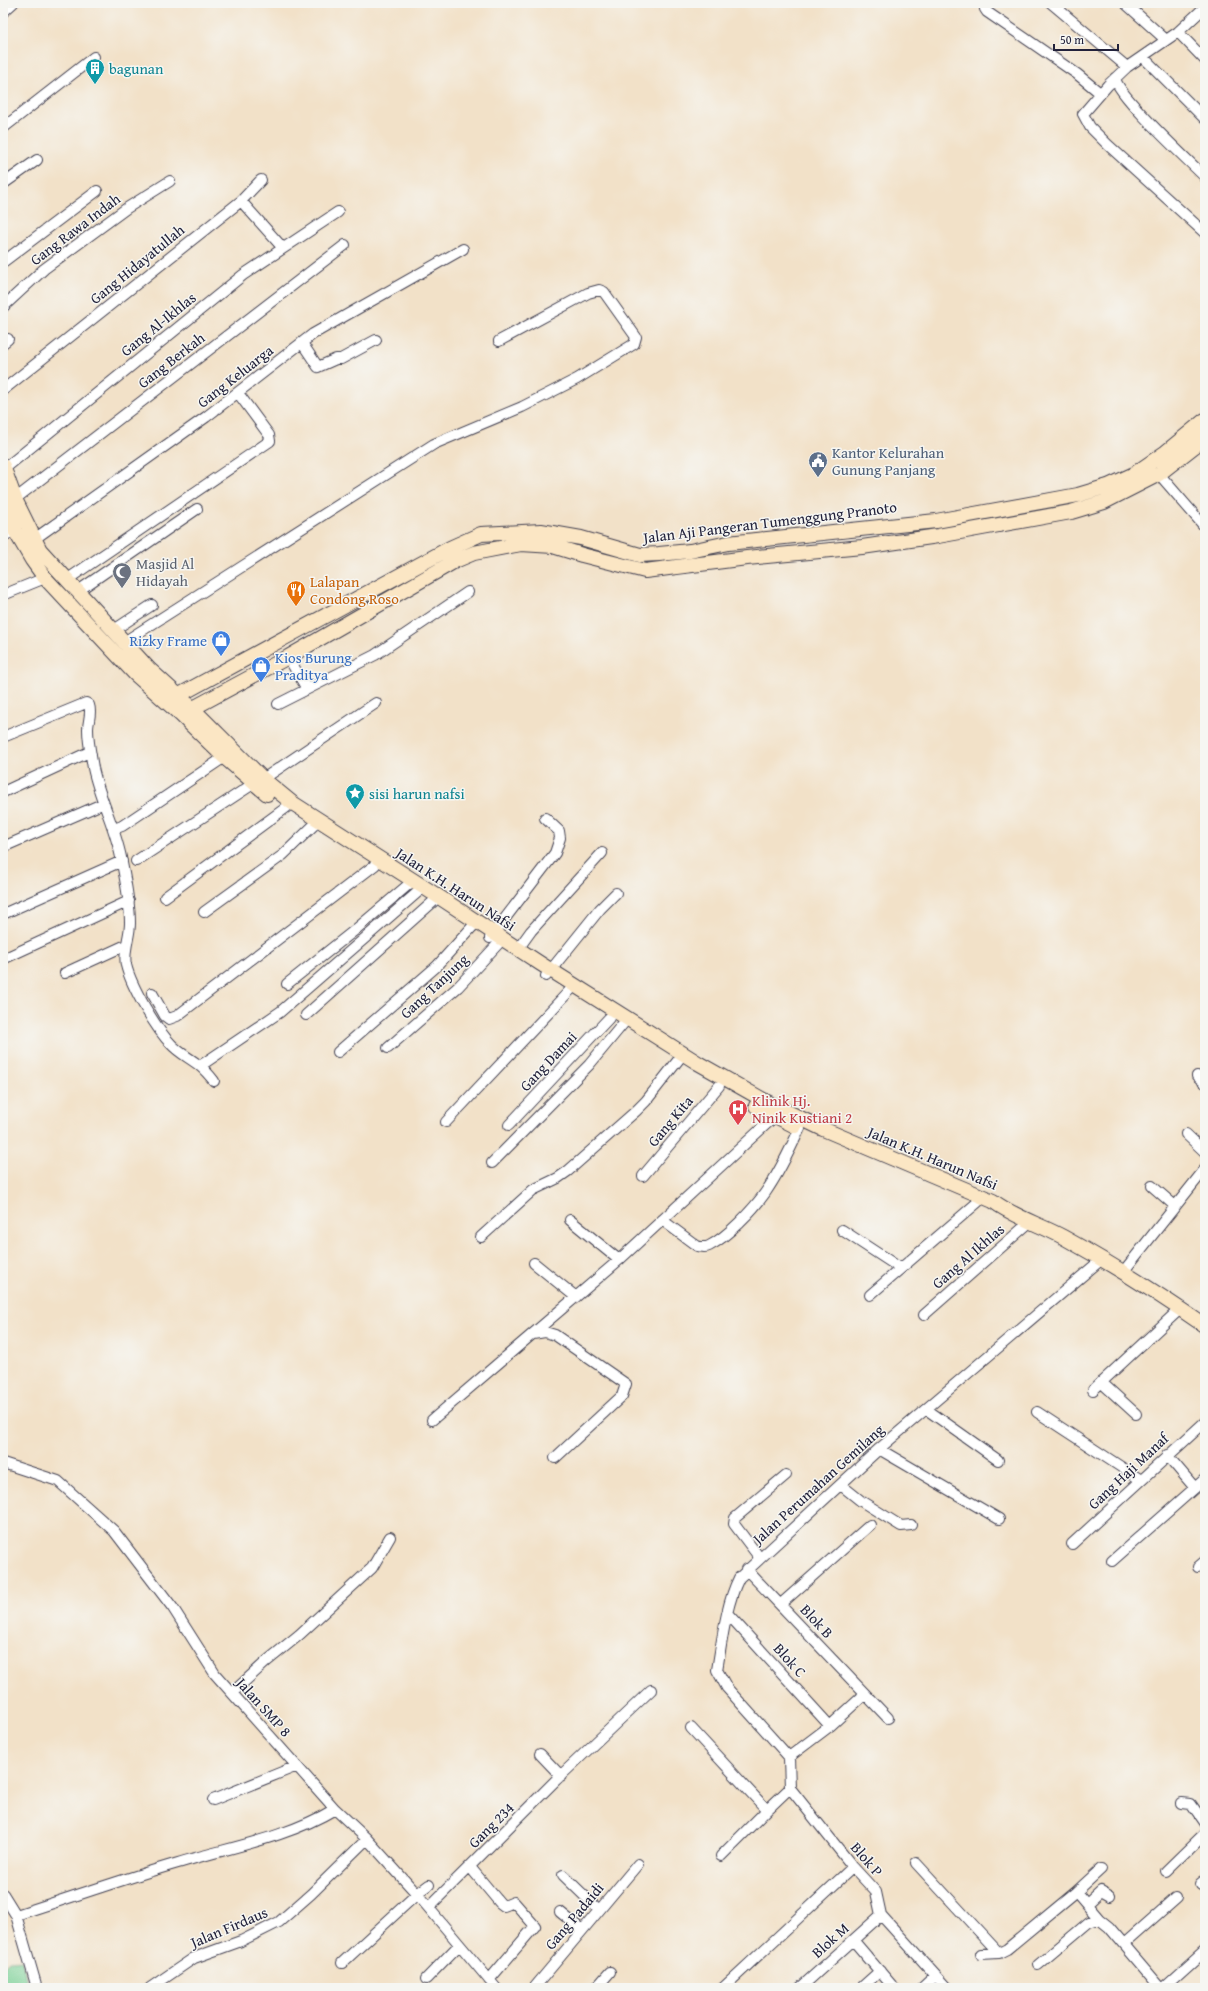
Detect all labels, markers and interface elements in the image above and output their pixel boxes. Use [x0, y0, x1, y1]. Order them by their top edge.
scale bar [1054, 26, 1118, 52]
text: 50 m [1060, 31, 1084, 48]
building icon: bagunan [84, 57, 106, 85]
place label: bagunan [109, 58, 164, 79]
street label: Gang Rawa Indah [26, 188, 125, 270]
street label: Gang Hidayatullah [85, 219, 189, 309]
street label: Gang Al-Ikhlas [116, 287, 200, 361]
street label: Gang Berkah [133, 327, 209, 393]
street label: Gang Keluarga [193, 340, 277, 412]
place label: Kantor Kelurahan Gunung Panjang [832, 442, 945, 480]
public building icon: Kantor Kelurahan Gunung Panjang [807, 450, 829, 478]
street label: Jalan Aji Pangeran Tumenggung Pranoto [640, 496, 898, 548]
place label: Masjid Al Hidayah [136, 553, 194, 591]
mosque icon: Masjid Al Hidayah [111, 561, 133, 589]
place label: Lalapan Condong Roso [310, 571, 399, 609]
restaurant icon: Lalapan Condong Roso [285, 579, 307, 607]
shop icon: Rizky Frame [210, 629, 232, 657]
place label: Rizky Frame [129, 630, 207, 651]
place label: Kios Burung Praditya [275, 647, 352, 685]
shop icon: Kios Burung Praditya [250, 655, 272, 683]
place icon: sisi harun nafsi [344, 782, 366, 810]
place label: sisi harun nafsi [369, 783, 465, 804]
street label: Jalan K.H. Harun Nafsi [390, 841, 520, 936]
street label: Gang Tanjung [395, 948, 473, 1023]
street label: Gang Damai [515, 1026, 581, 1096]
place label: Klinik Hj. Ninik Kustiani 2 [752, 1090, 852, 1128]
street label: Gang Kita [642, 1091, 698, 1151]
hospital icon: Klinik Hj. Ninik Kustiani 2 [727, 1098, 749, 1126]
street label: Jalan K.H. Harun Nafsi [863, 1120, 1001, 1195]
street label: Gang Al Ikhlas [927, 1219, 1009, 1293]
street label: Jalan Perumahan Gemilang [746, 1419, 889, 1550]
street label: Gang Haji Manaf [1083, 1427, 1175, 1514]
street label: Blok B [796, 1599, 838, 1643]
street label: Blok C [769, 1638, 811, 1682]
street label: Jalan SMP 8 [230, 1671, 296, 1741]
street label: Gang 234 [463, 1797, 519, 1853]
street label: Blok P [846, 1837, 888, 1881]
street label: Gang Padaidi [540, 1878, 608, 1954]
street label: Jalan Firdaus [186, 1901, 271, 1953]
street label: Blok M [807, 1918, 853, 1962]

